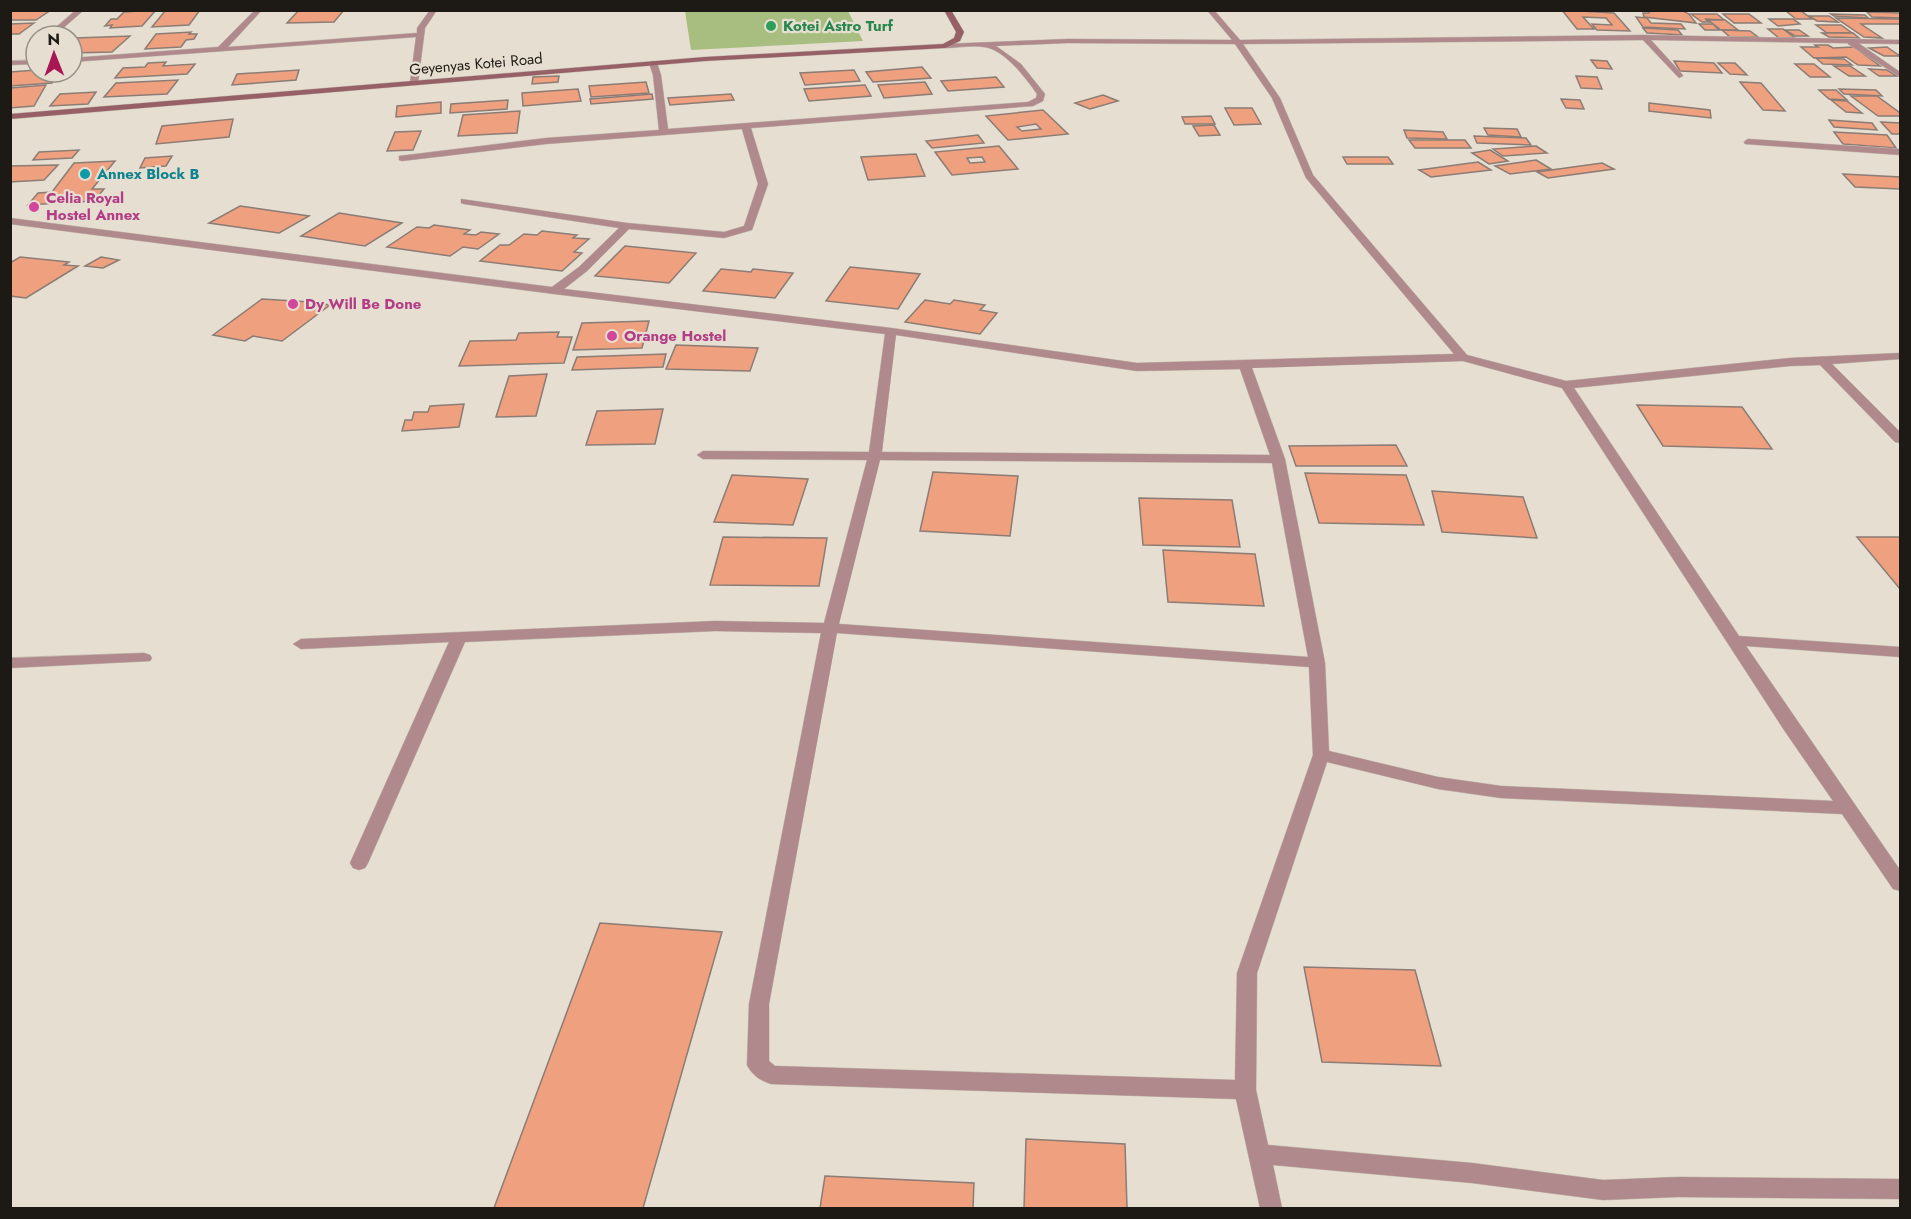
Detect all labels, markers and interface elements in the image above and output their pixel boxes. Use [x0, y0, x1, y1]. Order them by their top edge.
place label: Kotei Astro Turf [783, 15, 894, 37]
marker: Kotei Astro Turf [764, 19, 778, 33]
north arrow [24, 24, 84, 84]
text: N [47, 28, 60, 51]
street label: Geyenyas Kotei Road [408, 47, 544, 81]
place label: Annex Block B [96, 163, 200, 185]
marker: Annex Block B [78, 167, 92, 181]
place label: Celia Royal Hostel Annex [46, 187, 140, 226]
marker: Celia Royal Hostel Annex [27, 200, 41, 214]
place label: Dy Will Be Done [305, 293, 422, 315]
marker: Dy Will Be Done [286, 297, 300, 311]
place label: Orange Hostel [624, 325, 726, 347]
marker: Orange Hostel [605, 329, 619, 343]

